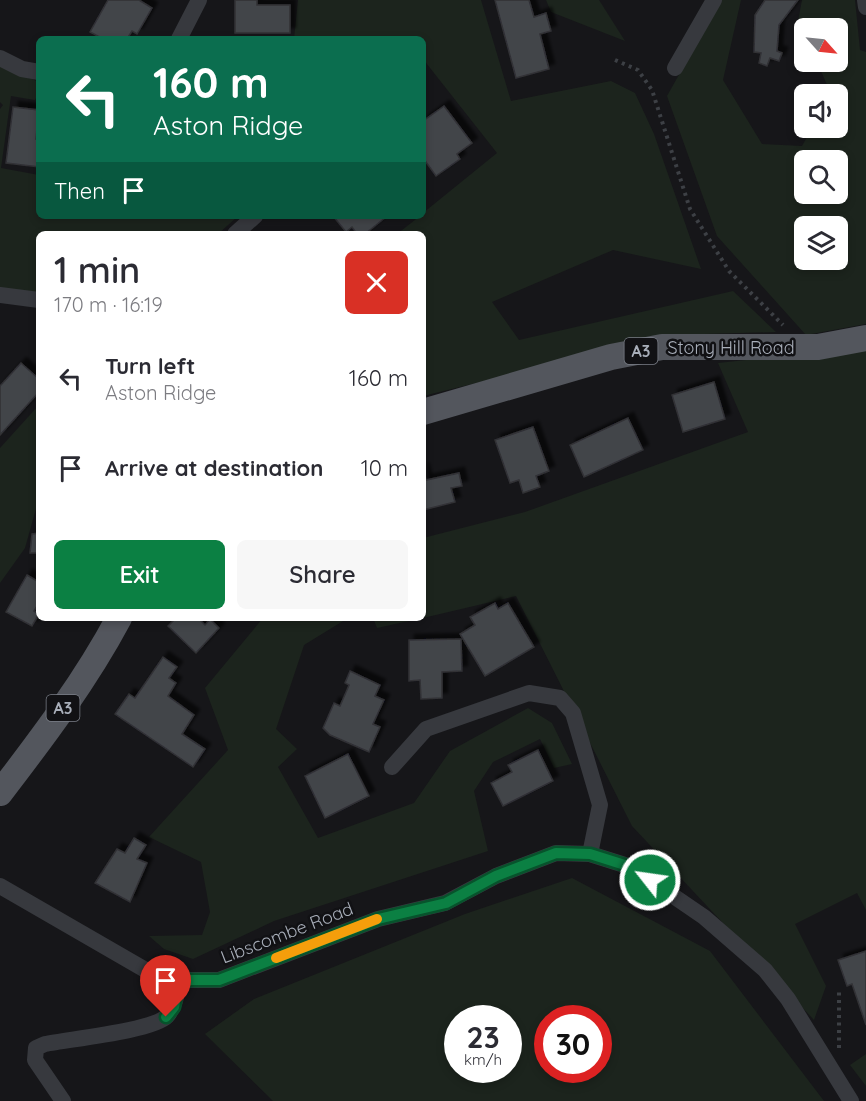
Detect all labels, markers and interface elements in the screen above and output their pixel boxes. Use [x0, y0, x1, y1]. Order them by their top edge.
north arrow [794, 18, 848, 72]
map controls [794, 18, 848, 270]
text: 160 m [153, 56, 269, 109]
icon: left [54, 60, 132, 138]
button: sound [794, 84, 848, 138]
text: Aston Ridge [153, 108, 303, 142]
button: search [794, 150, 848, 204]
icon: arrive [117, 174, 150, 207]
text: Then [54, 177, 105, 205]
button: layers [794, 216, 848, 270]
text: 1 min [54, 247, 140, 292]
button: close [345, 251, 408, 314]
text: 170 m · 16:19 [54, 292, 163, 317]
street label: Stony Hill Road [667, 336, 795, 359]
road number: A3 [624, 338, 658, 364]
text: Turn left [105, 352, 195, 380]
icon: left [54, 362, 87, 395]
text: 160 m [349, 364, 408, 392]
text: Aston Ridge [105, 380, 216, 405]
icon: arrive [54, 452, 87, 485]
text: Arrive at destination [105, 454, 323, 482]
text: 10 m [361, 454, 408, 482]
button: Exit [54, 540, 225, 609]
button: Share [237, 540, 408, 609]
road number: A3 [46, 695, 80, 721]
position arrow [618, 848, 682, 912]
street label: Libscombe Road [217, 897, 356, 968]
pin [140, 955, 191, 1017]
icon: arrive [149, 964, 182, 997]
speed limit sign: 30 [534, 1005, 612, 1083]
text: 23 [466, 1018, 500, 1056]
text: km/h [464, 1050, 502, 1069]

